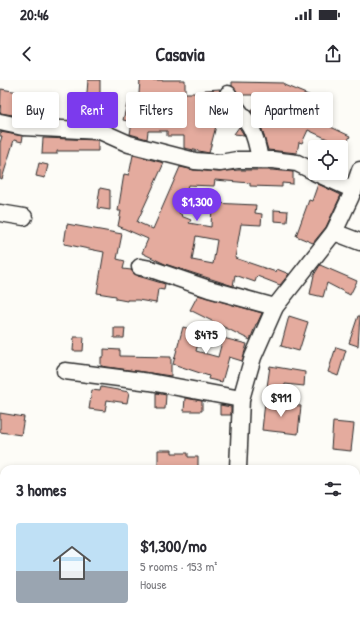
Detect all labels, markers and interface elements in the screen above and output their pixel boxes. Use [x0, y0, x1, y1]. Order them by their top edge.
text: 20:46 [20, 4, 49, 25]
text: Casavia [155, 42, 205, 67]
icon: back [16, 43, 38, 65]
icon: share [322, 43, 344, 65]
chip: Buy [12, 92, 59, 128]
chip: Rent [67, 92, 118, 128]
chip: Filters [126, 92, 187, 128]
chip: New [195, 92, 243, 128]
chip: Apartment [251, 92, 333, 128]
map controls [308, 140, 348, 180]
button: locate [308, 140, 348, 180]
pin: $1,300 [164, 188, 230, 222]
text: $1,300 [181, 192, 213, 210]
pin: $475 [182, 321, 230, 355]
text: $475 [194, 325, 218, 343]
pin: $911 [257, 384, 305, 418]
text: $911 [271, 388, 291, 406]
text: 3 homes [16, 478, 66, 501]
icon: filters [322, 478, 344, 500]
text: $1,300/mo [140, 534, 207, 557]
icon: home [48, 539, 96, 587]
text: 5 rooms · 153 m² [140, 557, 217, 575]
text: House [140, 575, 167, 593]

